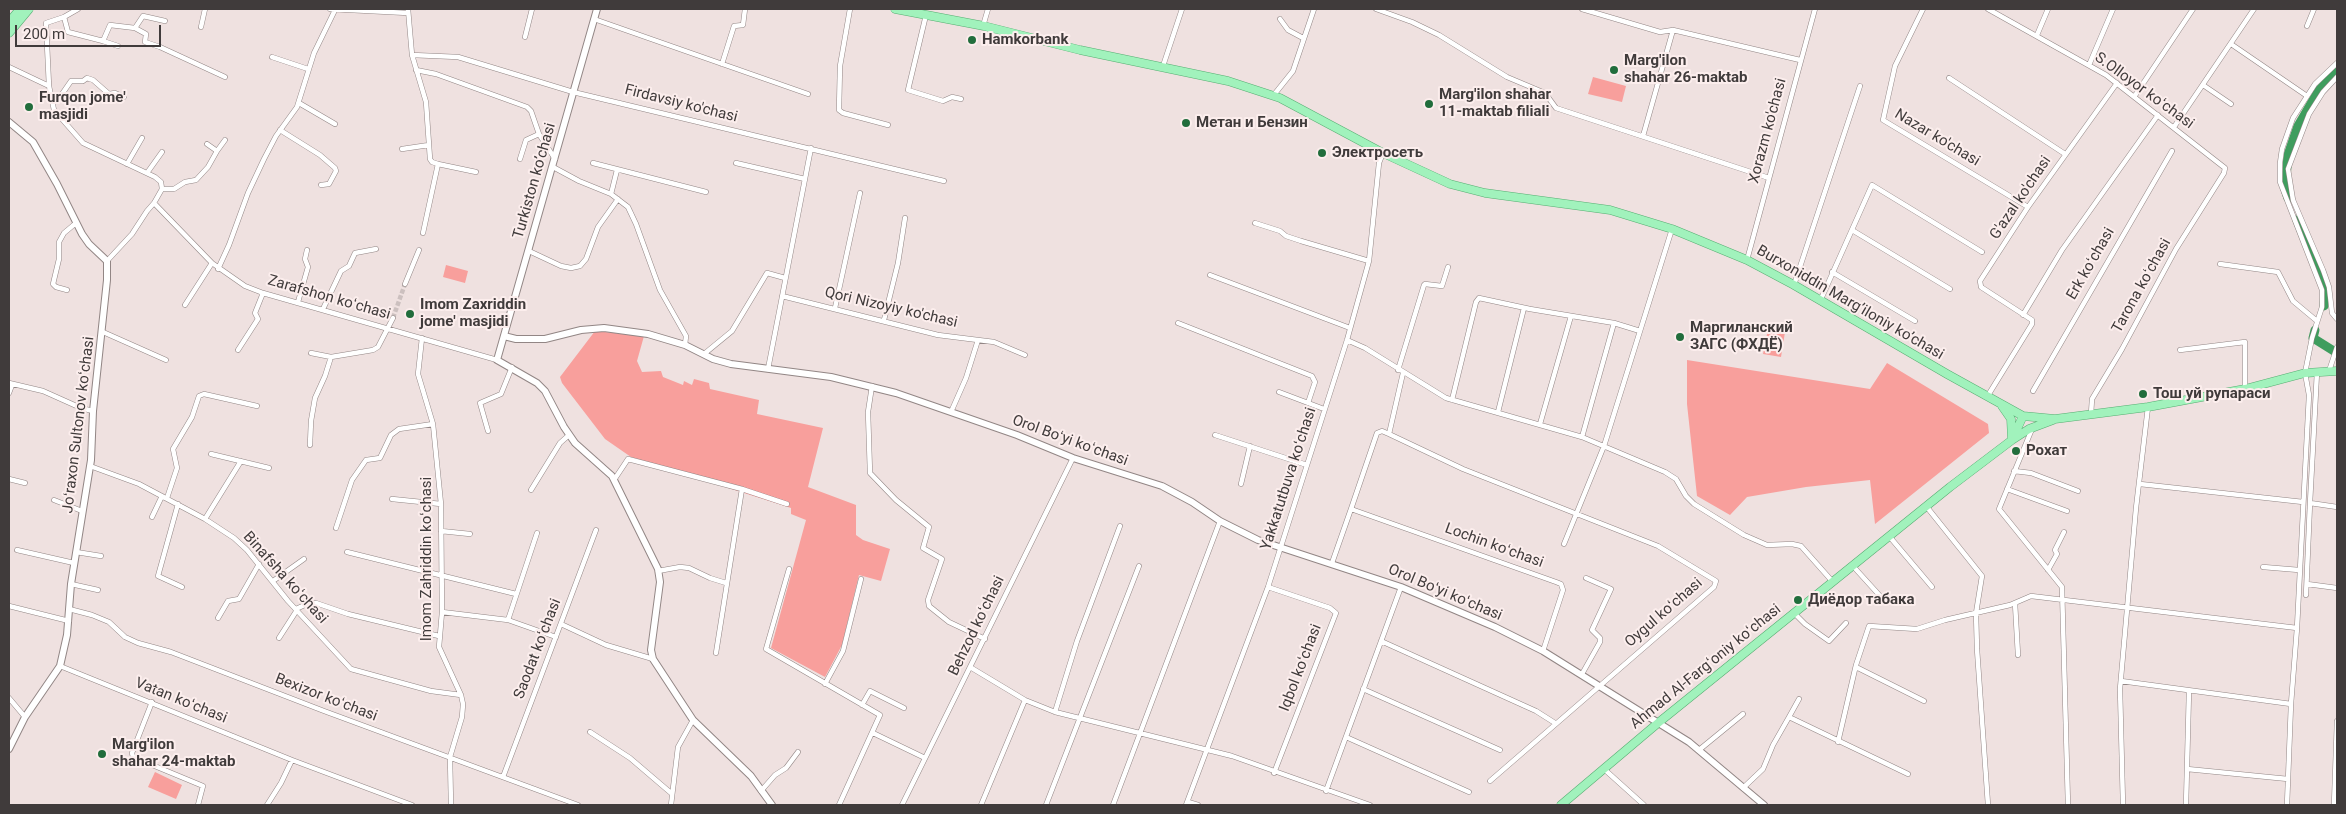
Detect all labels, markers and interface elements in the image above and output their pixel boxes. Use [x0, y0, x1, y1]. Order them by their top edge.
scale bar [18, 15, 164, 47]
text: 200 m [23, 25, 65, 43]
place label: Hamkorbank [982, 31, 1068, 49]
marker: Hamkorbank [966, 34, 978, 46]
street label: S.Olloyor koʻchasi [2091, 49, 2197, 133]
place label: Marg'ilon shahar 26-maktab [1624, 52, 1747, 87]
marker: Marg'ilon shahar 26-maktab [1608, 64, 1620, 76]
street label: Xorazm ko'chasi [1745, 76, 1791, 186]
street label: Firdavsiy ko'chasi [623, 81, 739, 127]
place label: Marg'ilon shahar 11-maktab filiali [1439, 86, 1551, 121]
place label: Furqon jome' masjidi [39, 89, 126, 124]
marker: Marg'ilon shahar 11-maktab filiali [1423, 98, 1435, 110]
marker: Furqon jome' masjidi [23, 101, 35, 113]
street label: Nazar ko'chasi [1891, 105, 1983, 171]
place label: Метан и Бензин [1196, 114, 1308, 132]
marker: Метан и Бензин [1180, 117, 1192, 129]
street label: Turkiston ko’chasi [510, 121, 560, 241]
place label: Электросеть [1332, 144, 1423, 162]
marker: Электросеть [1316, 147, 1328, 159]
street label: G'azal ko'chasi [1987, 153, 2055, 243]
street label: Erk koʻchasi [2063, 225, 2119, 303]
street label: Tarona koʻchasi [2109, 236, 2175, 336]
street label: Burxoniddin Marg’iloniy ko’chasi [1753, 242, 1947, 364]
street label: Zarafshon koʻchasi [265, 272, 393, 324]
street label: Qori Nizoyiy ko'chasi [823, 284, 959, 332]
place label: Imom Zaxriddin jome' masjidi [420, 296, 526, 331]
marker: Imom Zaxriddin jome' masjidi [404, 308, 416, 320]
place label: Маргиланский ЗАГС (ФХДЁ) [1690, 319, 1793, 354]
marker: Маргиланский ЗАГС (ФХДЁ) [1674, 331, 1686, 343]
street label: Joʻraxon Sultonov koʻchasi [59, 336, 99, 514]
place label: Тош уй рупараси [2153, 385, 2271, 403]
marker: Тош уй рупараси [2137, 388, 2149, 400]
street label: Yakkatutbuva koʻchasi [1257, 405, 1321, 553]
street label: Orol Boʻyi koʻchasi [1010, 412, 1130, 470]
place label: Рохат [2026, 442, 2067, 460]
marker: Рохат [2010, 445, 2022, 457]
street label: Imom Zahriddin koʻchasi [418, 477, 436, 641]
street label: Lochin koʻchasi [1442, 520, 1546, 572]
street label: Binafsha koʻchasi [239, 528, 331, 628]
street label: Orol Boʻyi koʻchasi [1385, 561, 1505, 625]
street label: Behzod koʻchasi [945, 573, 1009, 679]
street label: Oygul koʻchasi [1622, 575, 1706, 651]
place label: Диёдор табака [1808, 591, 1914, 609]
marker: Диёдор табака [1792, 594, 1804, 606]
street label: Saodat koʻchasi [511, 596, 565, 702]
street label: Ahmad Al-Fargʻoniy koʻchasi [1627, 601, 1785, 733]
street label: Iqbol koʻchasi [1276, 622, 1326, 714]
street label: Bexizor koʻchasi [272, 670, 380, 726]
street label: Vatan koʻchasi [132, 674, 230, 728]
place label: Marg'ilon shahar 24-maktab [112, 736, 235, 771]
marker: Marg'ilon shahar 24-maktab [96, 748, 108, 760]

